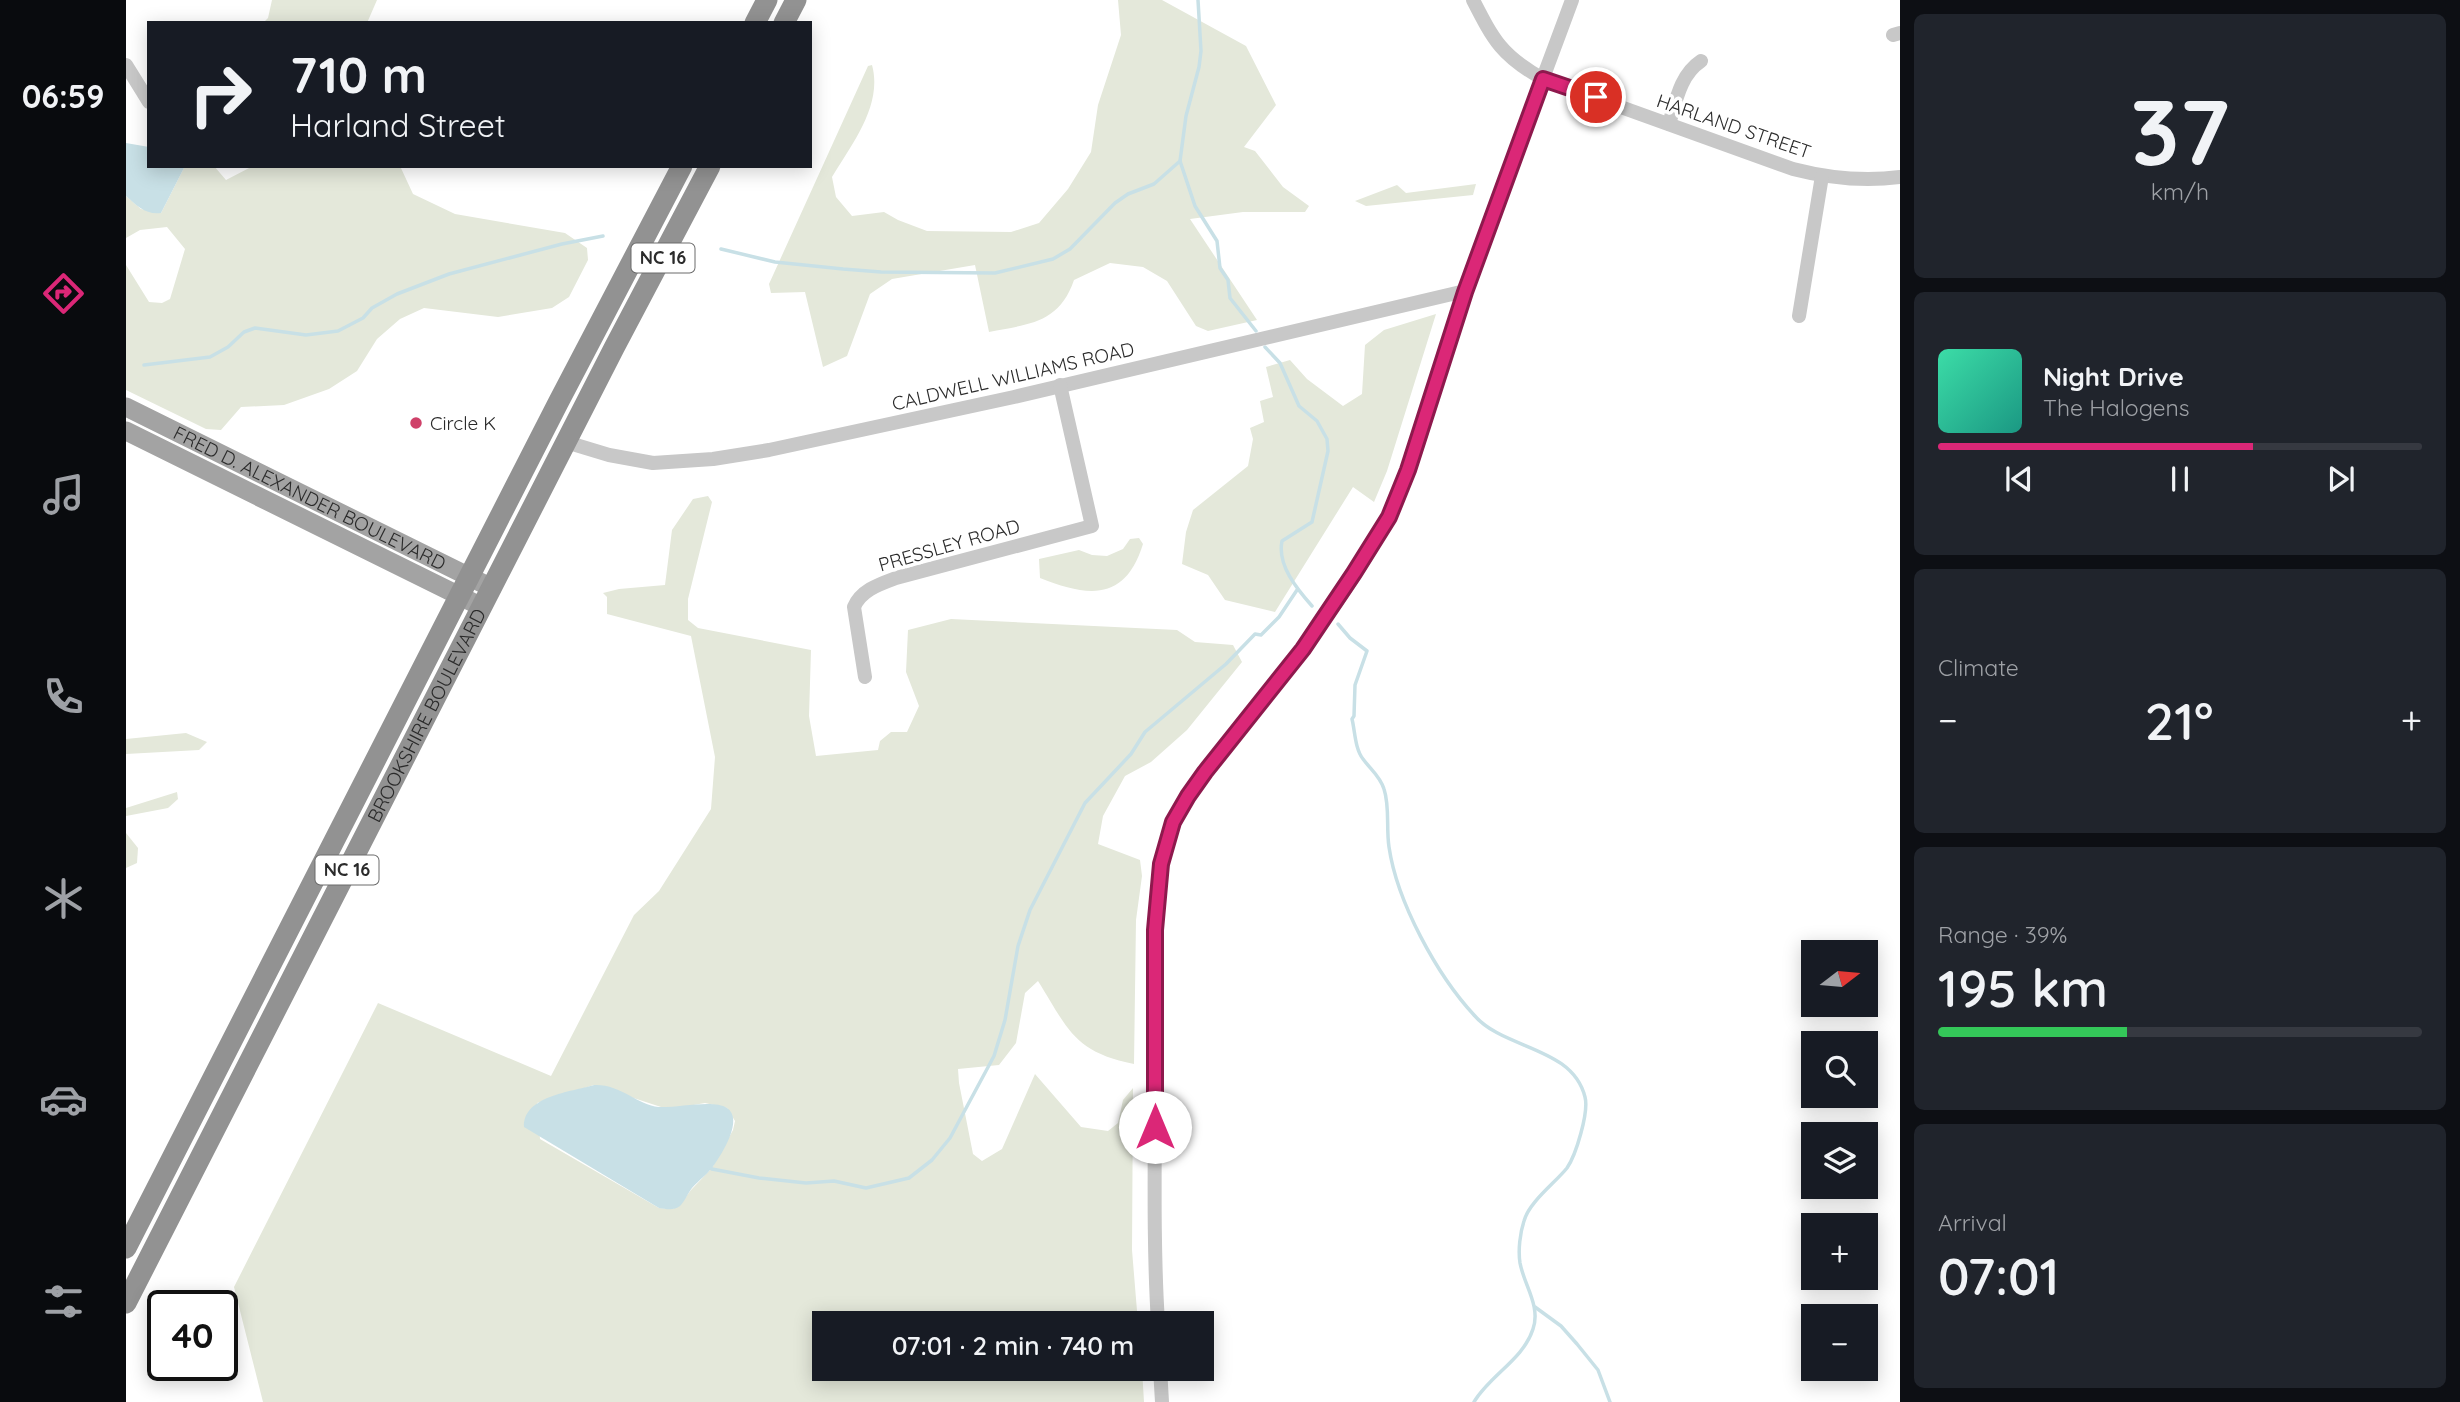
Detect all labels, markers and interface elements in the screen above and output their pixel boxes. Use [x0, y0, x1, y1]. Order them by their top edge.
text: 710 m [290, 44, 427, 105]
icon: right [175, 49, 266, 140]
pin [1566, 67, 1626, 127]
text: 37 [2131, 74, 2229, 188]
text: 06:59 [22, 76, 104, 116]
icon: arrive [1577, 78, 1615, 116]
street label: HARLAND STREET [1654, 88, 1814, 164]
text: Harland Street [290, 105, 506, 145]
text: km/h [2151, 177, 2209, 206]
road number: NC 16 [631, 244, 694, 272]
icon: directions [39, 269, 88, 318]
street label: CALDWELL WILLIAMS ROAD [890, 336, 1136, 416]
text: Night Drive [2043, 360, 2184, 393]
text: The Halogens [2043, 393, 2190, 422]
place label: Circle K [430, 411, 496, 435]
marker: Circle K [408, 415, 424, 431]
street label: FRED D. ALEXANDER BOULEVARD [170, 420, 450, 575]
icon: previous [2000, 460, 2038, 498]
icon: pause [2161, 460, 2199, 498]
icon: next [2322, 460, 2360, 498]
icon: music [39, 470, 88, 519]
street label: PRESSLEY ROAD [876, 513, 1022, 577]
street label: BROOKSHIRE BOULEVARD [362, 604, 491, 826]
text: Climate [1938, 653, 2019, 682]
icon: phone [39, 672, 88, 721]
text: 21° [2145, 688, 2213, 753]
text: − [1938, 696, 1958, 744]
text: + [2401, 696, 2422, 744]
road number: NC 16 [316, 856, 378, 884]
icon: climate [39, 874, 88, 923]
text: Range · 39% [1938, 920, 2067, 949]
north arrow [1801, 940, 1878, 1017]
map controls [1801, 940, 1878, 1381]
text: 195 km [1938, 955, 2108, 1020]
button: search [1801, 1031, 1878, 1108]
icon: car [39, 1075, 88, 1124]
position arrow [1118, 1090, 1192, 1164]
button: layers [1801, 1122, 1878, 1199]
text: Arrival [1938, 1208, 2007, 1237]
button: + [1801, 1213, 1878, 1290]
text: 07:01 [1938, 1243, 2059, 1308]
icon: filters [39, 1277, 88, 1326]
speed limit sign: 40 [147, 1290, 238, 1381]
button: − [1801, 1304, 1878, 1381]
text: 07:01 · 2 min · 740 m [892, 1329, 1134, 1362]

